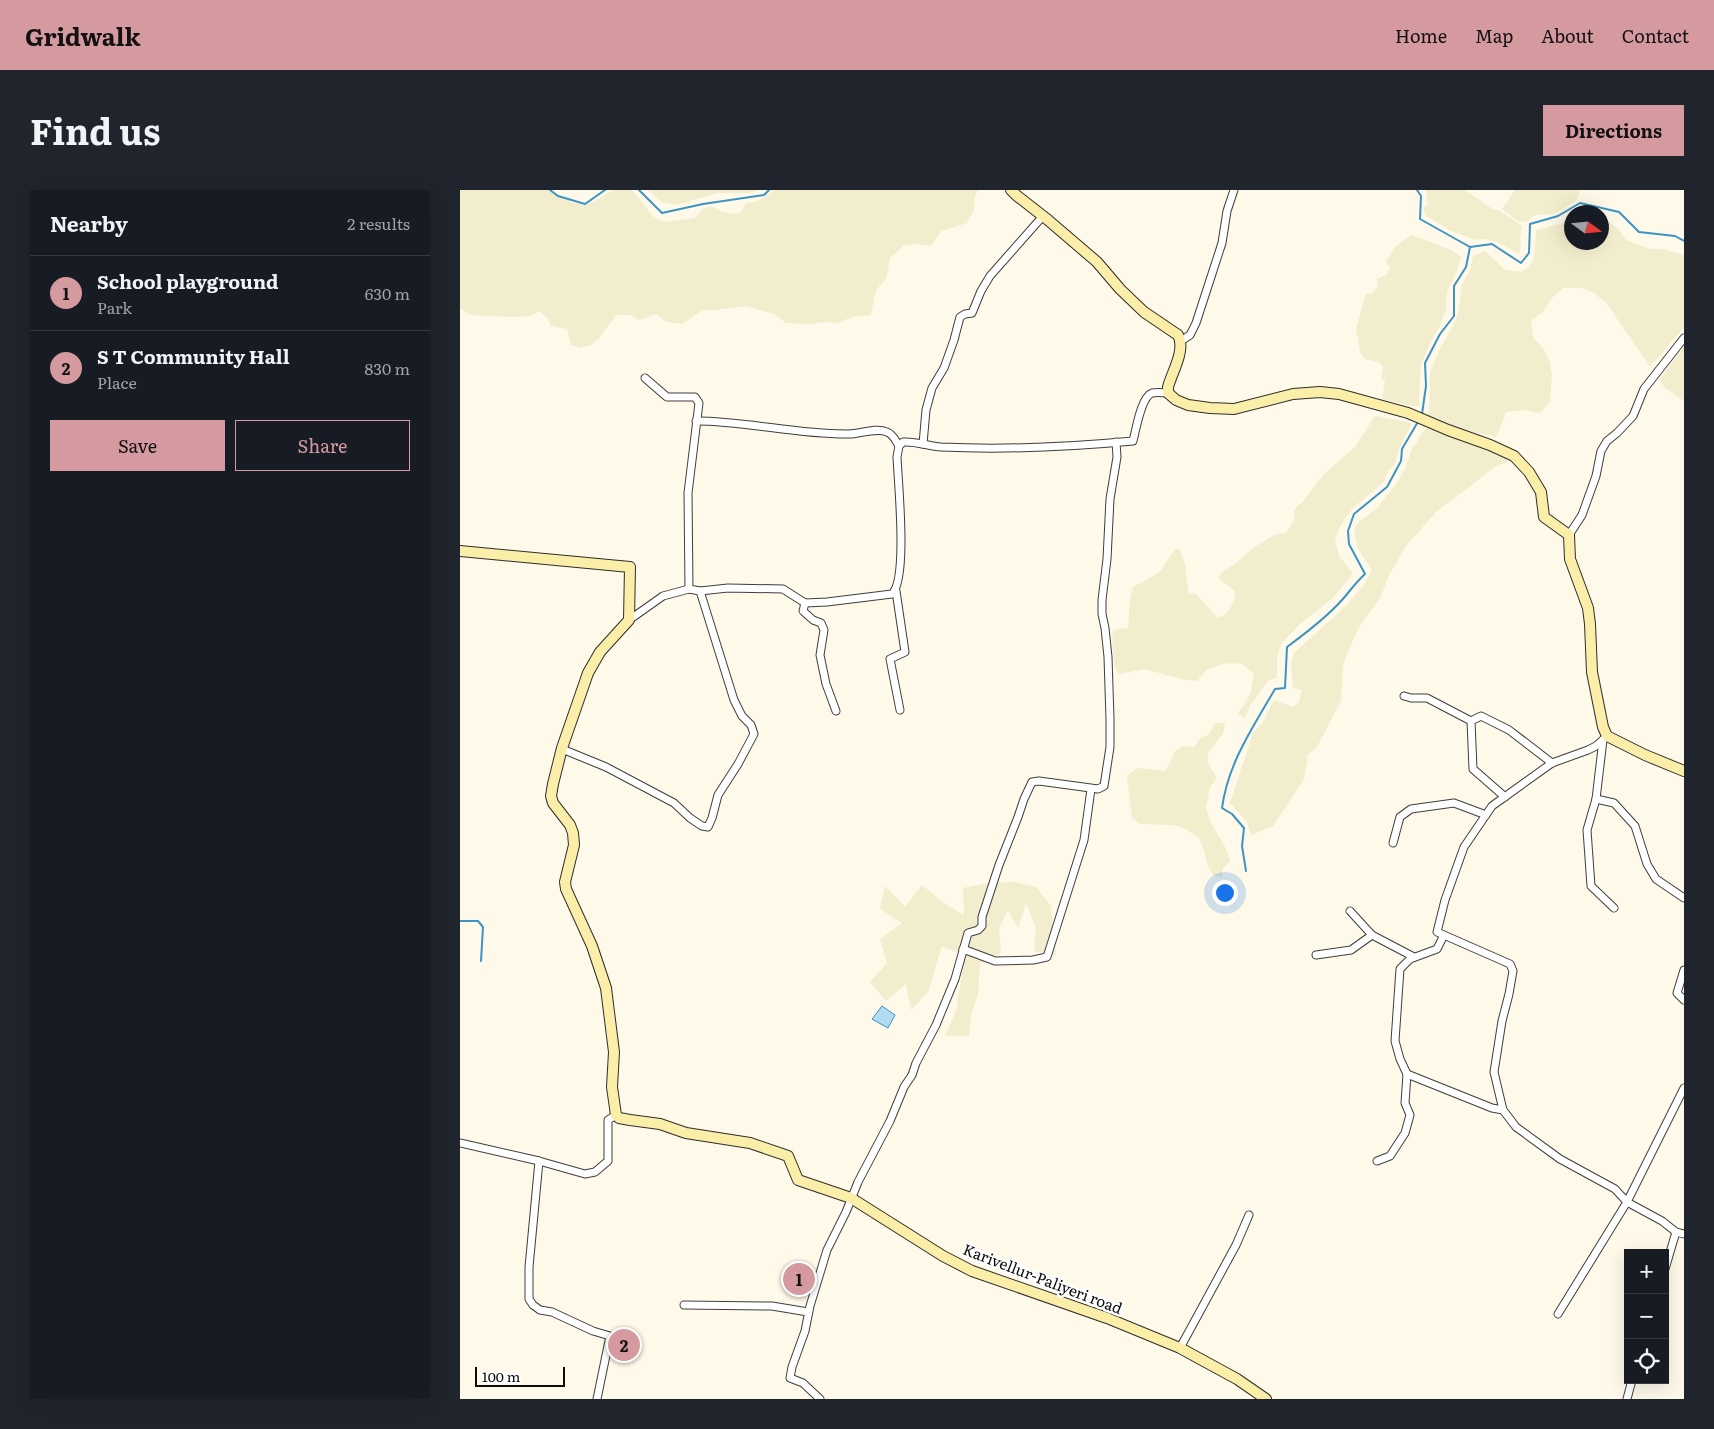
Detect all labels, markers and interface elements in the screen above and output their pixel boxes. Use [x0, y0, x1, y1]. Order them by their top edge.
text: Gridwalk [25, 18, 141, 53]
text: Home [1395, 22, 1447, 49]
text: Map [1475, 22, 1513, 49]
text: About [1541, 22, 1594, 49]
text: Contact [1622, 22, 1689, 49]
text: Find us [30, 104, 160, 156]
button: Directions [1543, 105, 1684, 156]
north arrow [1564, 205, 1609, 250]
text: Nearby [50, 207, 128, 238]
text: 2 results [347, 211, 410, 235]
text: School playground [97, 267, 278, 295]
text: 1 [63, 281, 69, 305]
text: 630 m [365, 281, 410, 305]
text: Park [97, 295, 132, 319]
text: S T Community Hall [97, 342, 290, 370]
text: 2 [62, 356, 70, 380]
text: 830 m [365, 356, 410, 380]
text: Place [97, 370, 137, 394]
button: Save [50, 420, 225, 471]
button: Share [235, 420, 410, 471]
your location [1212, 880, 1238, 906]
street label: Karivellur-Paliyeri road [960, 1237, 1126, 1319]
map controls [1624, 1249, 1669, 1384]
button: + [1624, 1249, 1669, 1294]
pin: 1 [783, 1260, 815, 1298]
button: − [1624, 1294, 1669, 1339]
pin: 2 [608, 1326, 640, 1364]
button: locate [1624, 1339, 1669, 1384]
scale bar [475, 1364, 565, 1387]
text: 100 m [482, 1366, 520, 1386]

